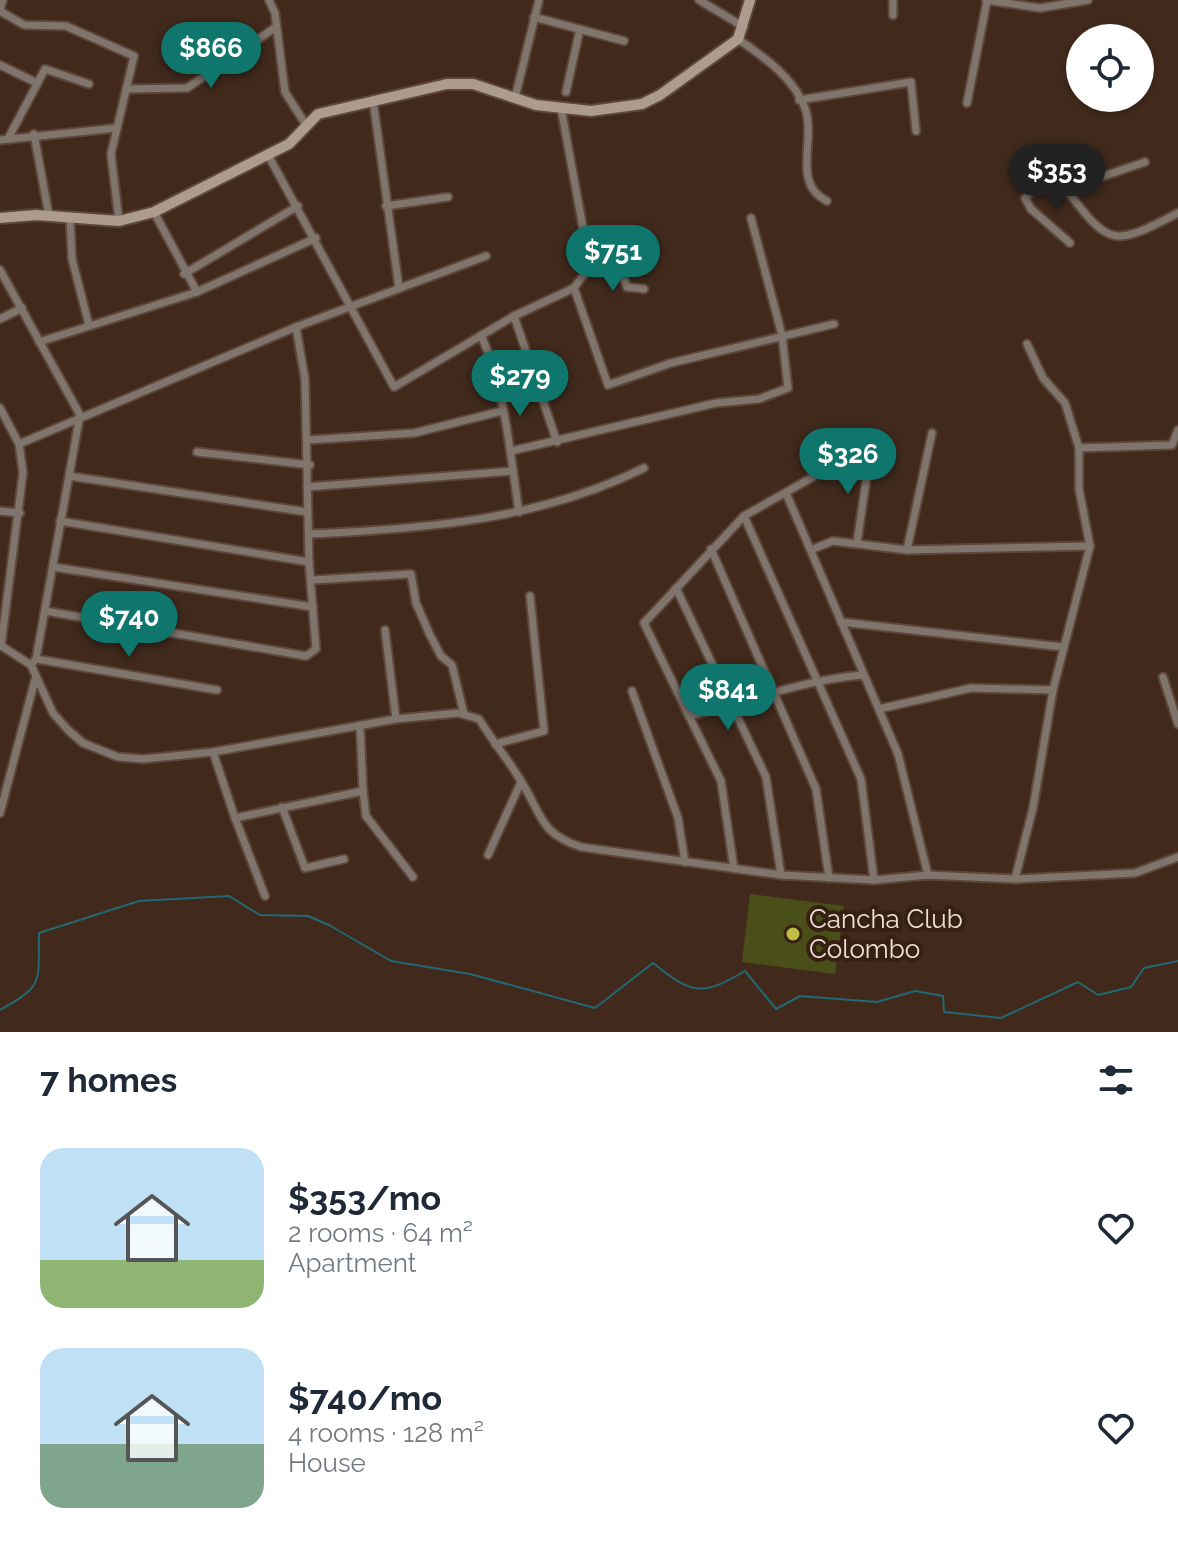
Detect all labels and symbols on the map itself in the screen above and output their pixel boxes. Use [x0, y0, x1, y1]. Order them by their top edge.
pin: $866 [164, 22, 258, 90]
pin: $353 [1010, 144, 1104, 212]
pin: $751 [566, 225, 660, 293]
pin: $279 [473, 350, 567, 418]
pin: $326 [801, 428, 895, 496]
pin: $740 [82, 591, 176, 659]
pin: $841 [681, 664, 775, 732]
place label: Cancha Club Colombo [809, 904, 963, 964]
marker: Cancha Club Colombo [784, 925, 802, 943]

